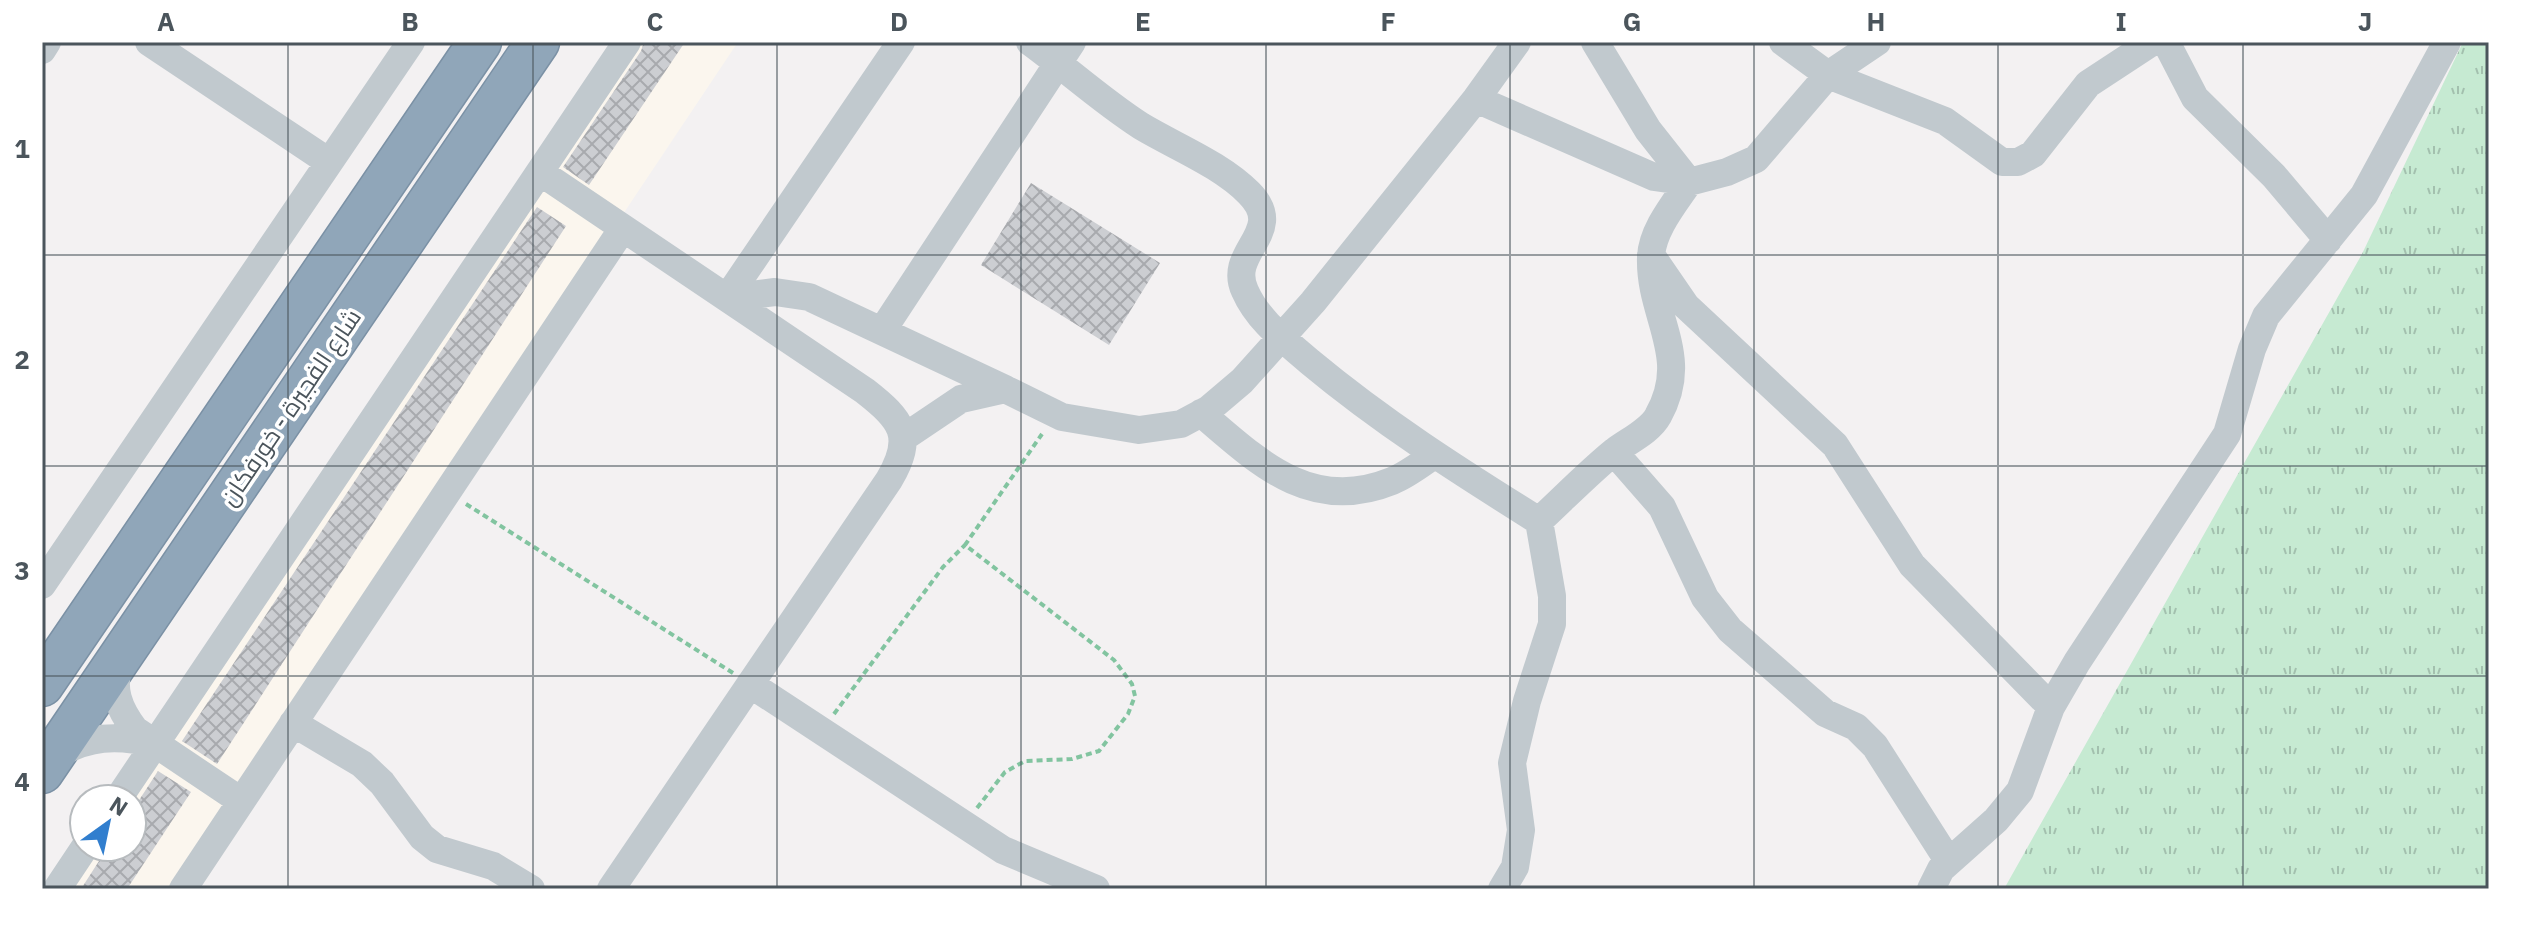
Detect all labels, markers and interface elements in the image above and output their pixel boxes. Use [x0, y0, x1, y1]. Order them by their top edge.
text: A [157, 4, 175, 38]
text: B [401, 4, 419, 38]
text: C [647, 4, 664, 38]
text: D [890, 4, 908, 38]
text: E [1135, 4, 1151, 38]
text: F [1380, 4, 1396, 38]
text: G [1623, 4, 1641, 38]
text: H [1867, 4, 1885, 38]
text: I [2115, 4, 2127, 38]
text: J [2358, 4, 2372, 38]
text: 1 [14, 131, 30, 165]
street label: شارع الفجيرة - خورفكان [212, 302, 369, 512]
text: 2 [14, 342, 30, 376]
text: 3 [14, 553, 30, 587]
text: 4 [14, 764, 30, 798]
north arrow [68, 783, 148, 863]
text: N [105, 789, 134, 822]

